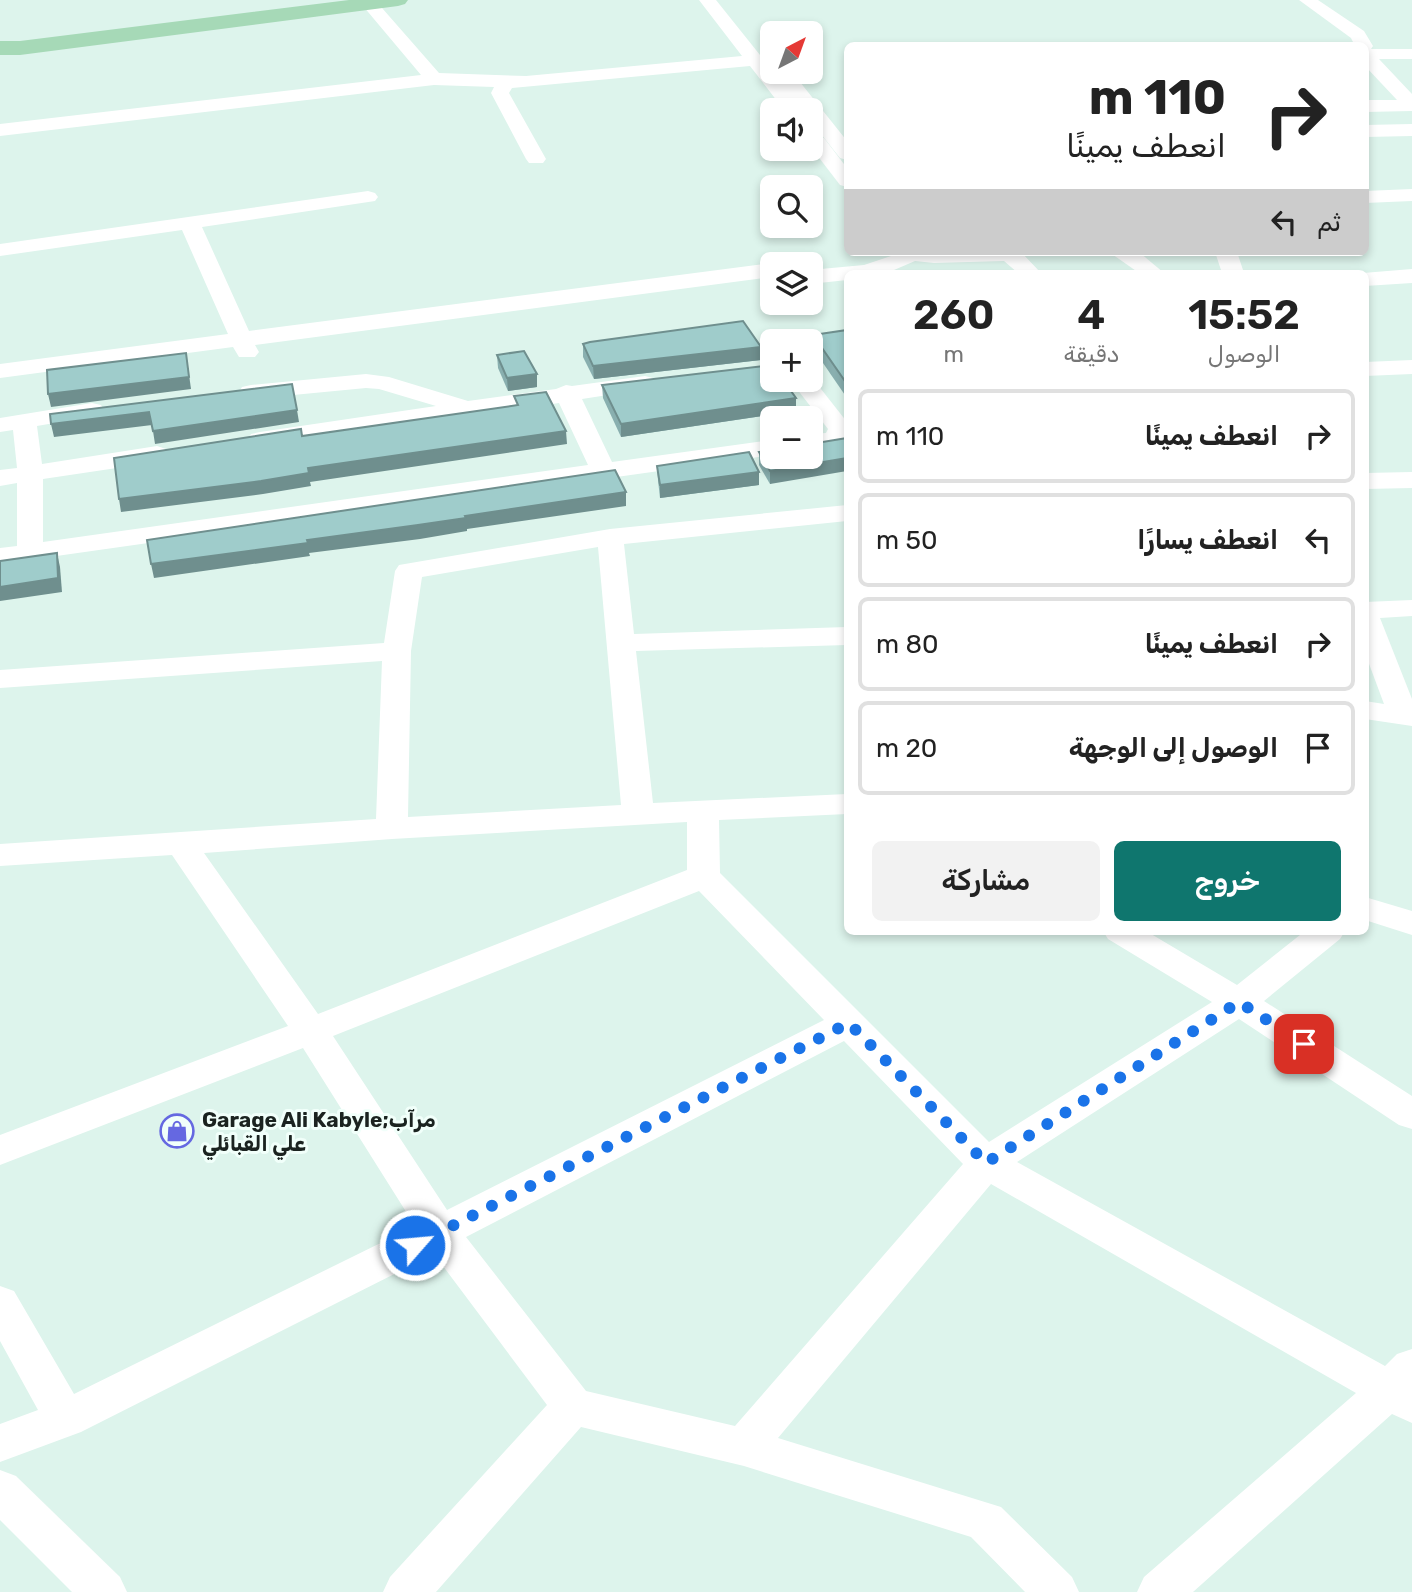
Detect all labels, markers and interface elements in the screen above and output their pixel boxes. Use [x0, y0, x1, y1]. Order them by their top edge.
north arrow [760, 21, 822, 84]
map controls [760, 21, 823, 469]
text: 110 m [1089, 68, 1226, 126]
icon: right [1250, 70, 1341, 161]
button: sound [760, 98, 823, 161]
text: انعطف يمينًا [1066, 127, 1226, 165]
button: search [760, 175, 823, 238]
icon: left [1265, 203, 1303, 241]
text: ثم [1317, 207, 1341, 238]
button: layers [760, 252, 823, 315]
text: 260 [913, 290, 995, 340]
text: 4 [1077, 290, 1105, 340]
text: 15:52 [1188, 290, 1300, 340]
button: + [760, 329, 823, 392]
text: m [944, 340, 964, 368]
text: دقيقة [1064, 340, 1119, 368]
text: الوصول [1208, 340, 1280, 368]
button: − [760, 406, 823, 469]
icon: right [1299, 417, 1337, 455]
text: 110 m [876, 421, 944, 452]
text: انعطف يمينًا [1145, 421, 1278, 452]
icon: left [1299, 521, 1337, 559]
text: 50 m [876, 525, 937, 556]
text: انعطف يسارًا [1137, 525, 1278, 556]
icon: right [1299, 625, 1337, 663]
text: 80 m [876, 629, 939, 660]
text: انعطف يمينًا [1145, 629, 1278, 660]
icon: arrive [1299, 729, 1337, 767]
text: 20 m [876, 733, 937, 764]
text: الوصول إلى الوجهة [1069, 733, 1278, 764]
button: مشاركة [872, 841, 1100, 921]
button: خروج [1114, 841, 1341, 921]
pin [1274, 1014, 1334, 1074]
icon: arrive [1285, 1025, 1323, 1063]
place label: Garage Ali Kabyle;مرآب علي القبائلي [202, 1107, 436, 1160]
shop icon: Garage Ali Kabyle;مرآب علي القبائلي [158, 1112, 196, 1150]
position arrow [378, 1208, 452, 1282]

